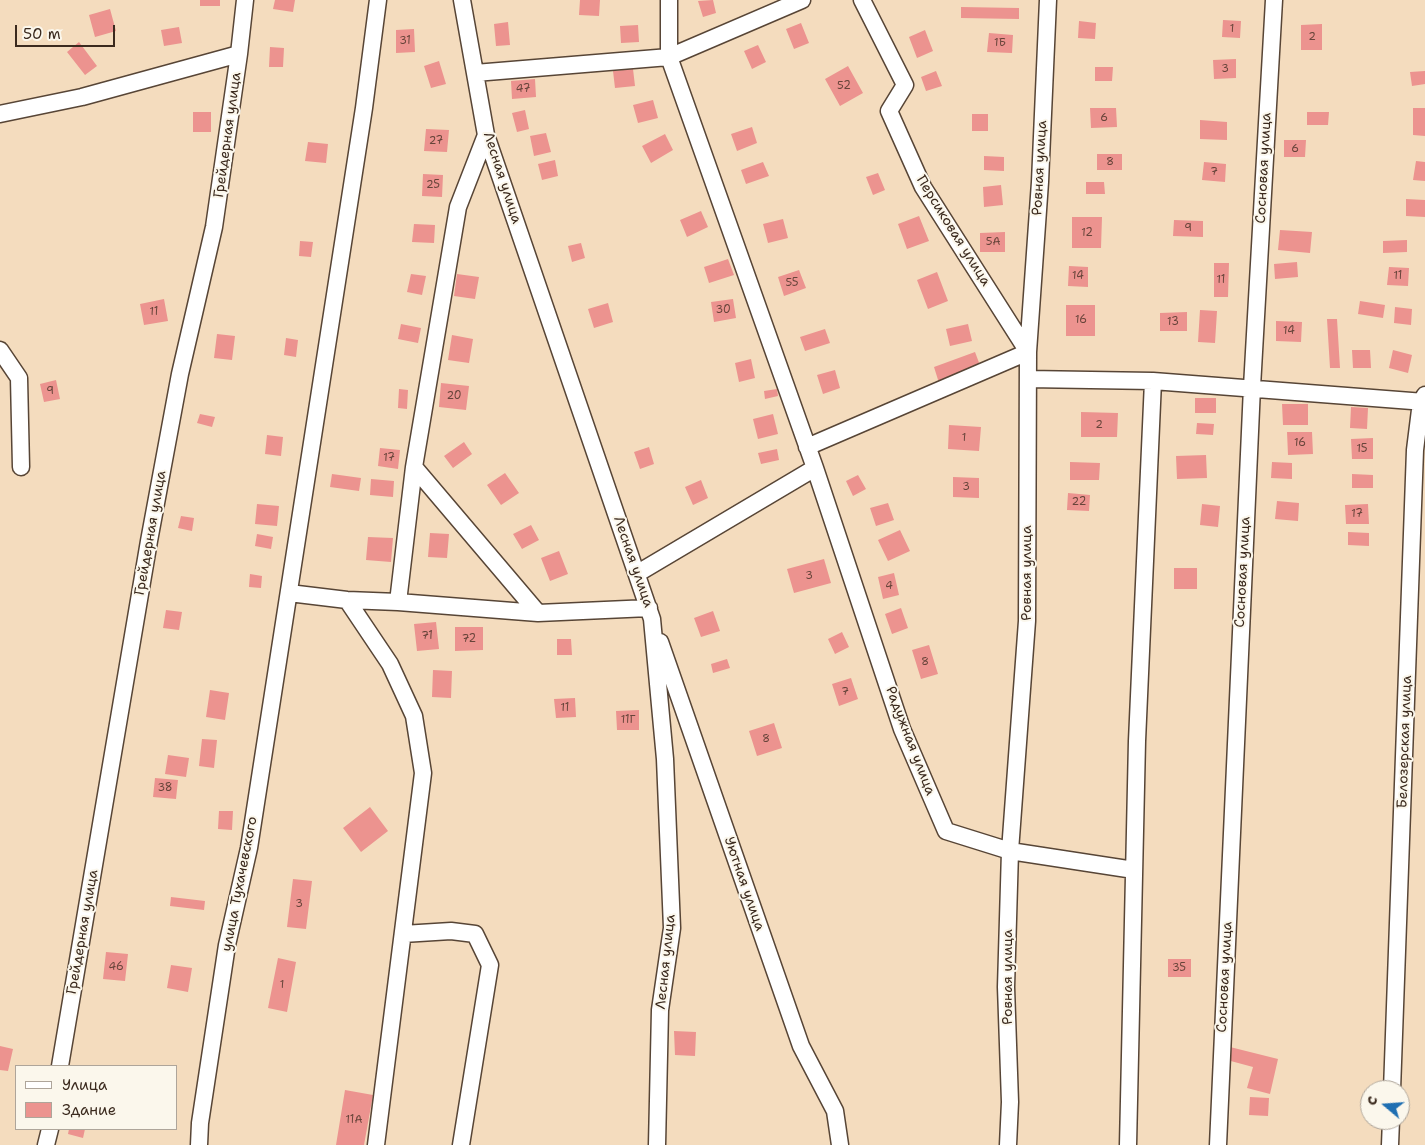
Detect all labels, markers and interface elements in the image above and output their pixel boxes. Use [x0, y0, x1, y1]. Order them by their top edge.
scale bar [18, 15, 118, 47]
house number: 1 [1230, 22, 1234, 36]
text: 50 m [23, 24, 61, 44]
house number: 2 [1308, 30, 1316, 44]
house number: 31 [399, 34, 411, 48]
house number: 1Б [994, 36, 1006, 50]
house number: 3 [1221, 62, 1229, 76]
street label: Грейдерная улица [211, 71, 245, 199]
house number: 52 [837, 79, 851, 93]
house number: 47 [516, 82, 530, 96]
house number: 6 [1100, 111, 1108, 125]
street label: Сосновая улица [1253, 112, 1275, 224]
street label: Ровная улица [1029, 120, 1051, 216]
street label: Лесная улица [479, 130, 525, 226]
house number: 27 [429, 134, 443, 148]
house number: 6 [1291, 142, 1299, 156]
house number: 8 [1106, 155, 1114, 169]
house number: 7 [1210, 165, 1218, 179]
street label: Персиковая улица [912, 173, 994, 289]
house number: 25 [426, 178, 440, 192]
house number: 9 [1184, 221, 1192, 235]
house number: 12 [1081, 226, 1093, 240]
house number: 5А [986, 235, 1000, 249]
house number: 14 [1072, 269, 1084, 283]
house number: 11 [1394, 269, 1402, 283]
house number: 11 [1217, 273, 1225, 287]
house number: 55 [785, 276, 799, 290]
house number: 30 [715, 303, 731, 317]
house number: 11 [150, 305, 158, 319]
house number: 16 [1075, 313, 1087, 327]
house number: 13 [1167, 315, 1179, 329]
house number: 14 [1283, 324, 1295, 338]
house number: 9 [46, 384, 54, 398]
house number: 20 [446, 389, 462, 403]
house number: 2 [1095, 418, 1103, 432]
house number: 1 [962, 431, 966, 445]
house number: 16 [1294, 436, 1306, 450]
house number: 15 [1356, 442, 1368, 456]
house number: 17 [383, 451, 395, 465]
street label: Грейдерная улица [132, 469, 170, 597]
house number: 3 [962, 480, 970, 494]
house number: 22 [1072, 495, 1086, 509]
house number: 17 [1351, 507, 1363, 521]
street label: Лесная улица [610, 514, 656, 610]
street label: Сосновая улица [1232, 516, 1254, 628]
street label: Ровная улица [1019, 525, 1035, 621]
house number: 3 [805, 569, 813, 583]
house number: 4 [885, 579, 893, 593]
house number: 71 [421, 629, 433, 643]
house number: 72 [462, 632, 476, 646]
house number: 8 [921, 655, 929, 669]
street label: Белозерская улица [1394, 675, 1416, 809]
street label: Радужная улица [882, 684, 938, 798]
house number: 7 [841, 685, 849, 699]
house number: 11 [561, 701, 569, 715]
house number: 11Г [621, 713, 635, 727]
house number: 8 [762, 732, 770, 746]
house number: 38 [157, 781, 173, 795]
street label: улица Тухачевского [219, 815, 261, 953]
street label: Уютная улица [720, 835, 768, 933]
street label: Грейдерная улица [64, 868, 102, 996]
house number: 3 [295, 897, 303, 911]
street label: Лесная улица [653, 914, 679, 1010]
street label: Сосновая улица [1214, 921, 1236, 1033]
street label: Ровная улица [1000, 929, 1016, 1025]
house number: 46 [108, 960, 124, 974]
house number: 35 [1172, 961, 1186, 975]
house number: 1 [280, 978, 284, 992]
legend [15, 1065, 178, 1130]
text: Улица [62, 1075, 107, 1095]
north arrow [1360, 1080, 1410, 1130]
text: С [1362, 1094, 1382, 1108]
text: Здание [62, 1100, 116, 1120]
house number: 11А [346, 1113, 362, 1127]

